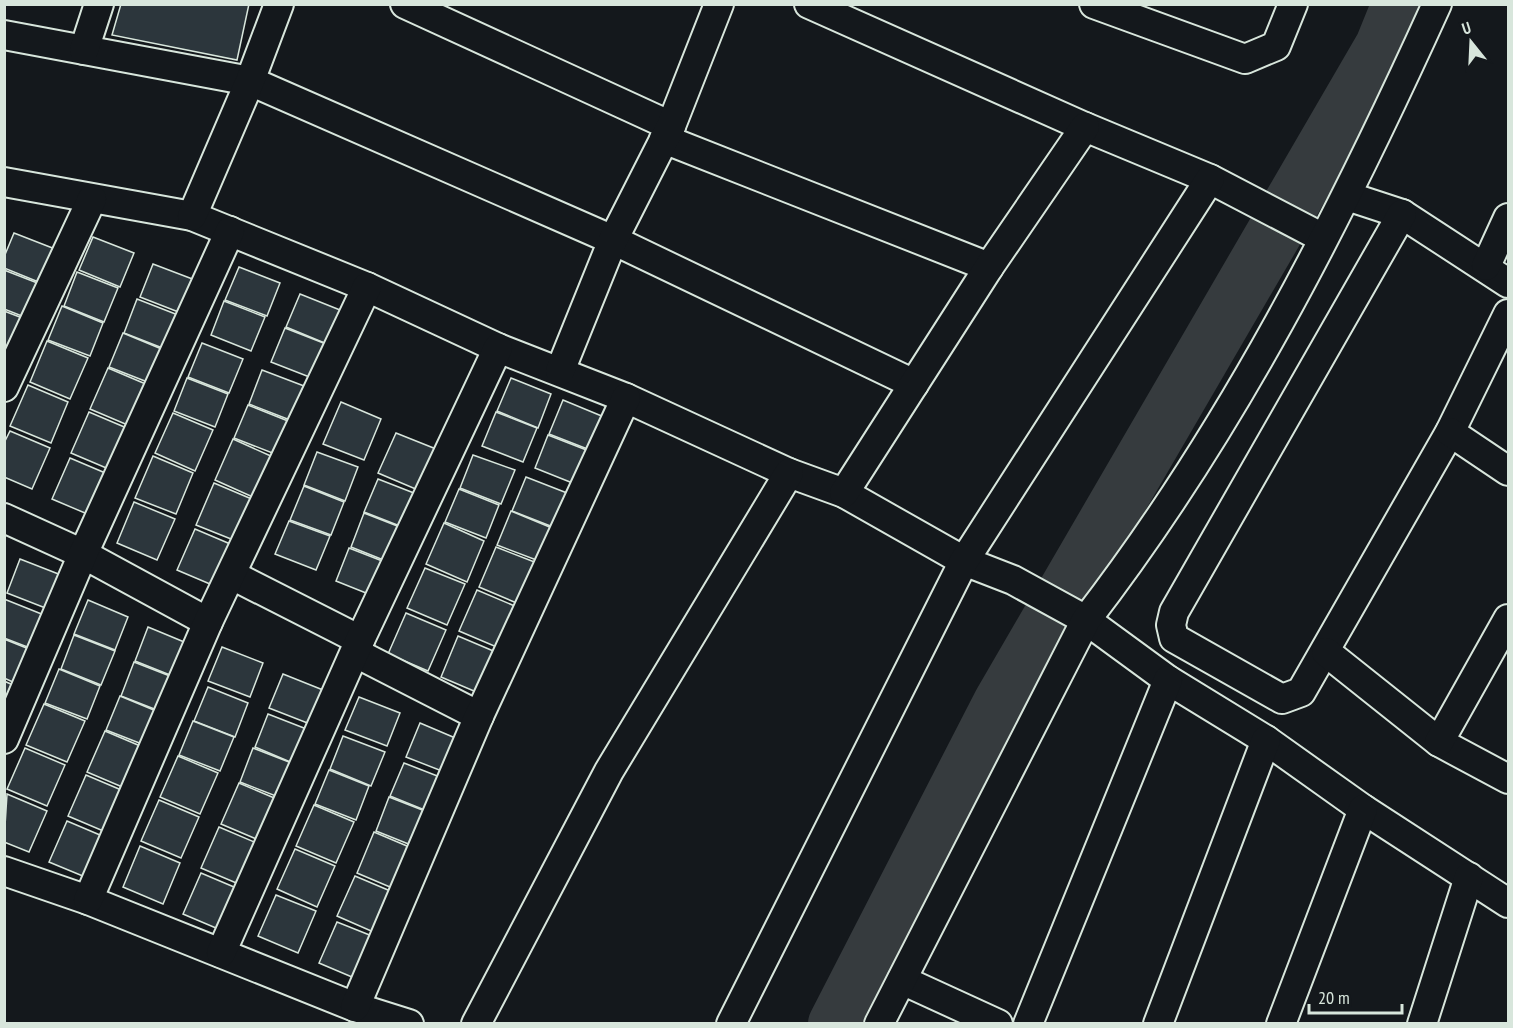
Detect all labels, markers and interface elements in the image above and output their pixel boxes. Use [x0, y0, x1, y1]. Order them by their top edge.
north arrow [1441, 12, 1501, 72]
text: U [1459, 17, 1473, 39]
scale bar [1309, 977, 1402, 1015]
text: 20 m [1318, 986, 1350, 1009]

